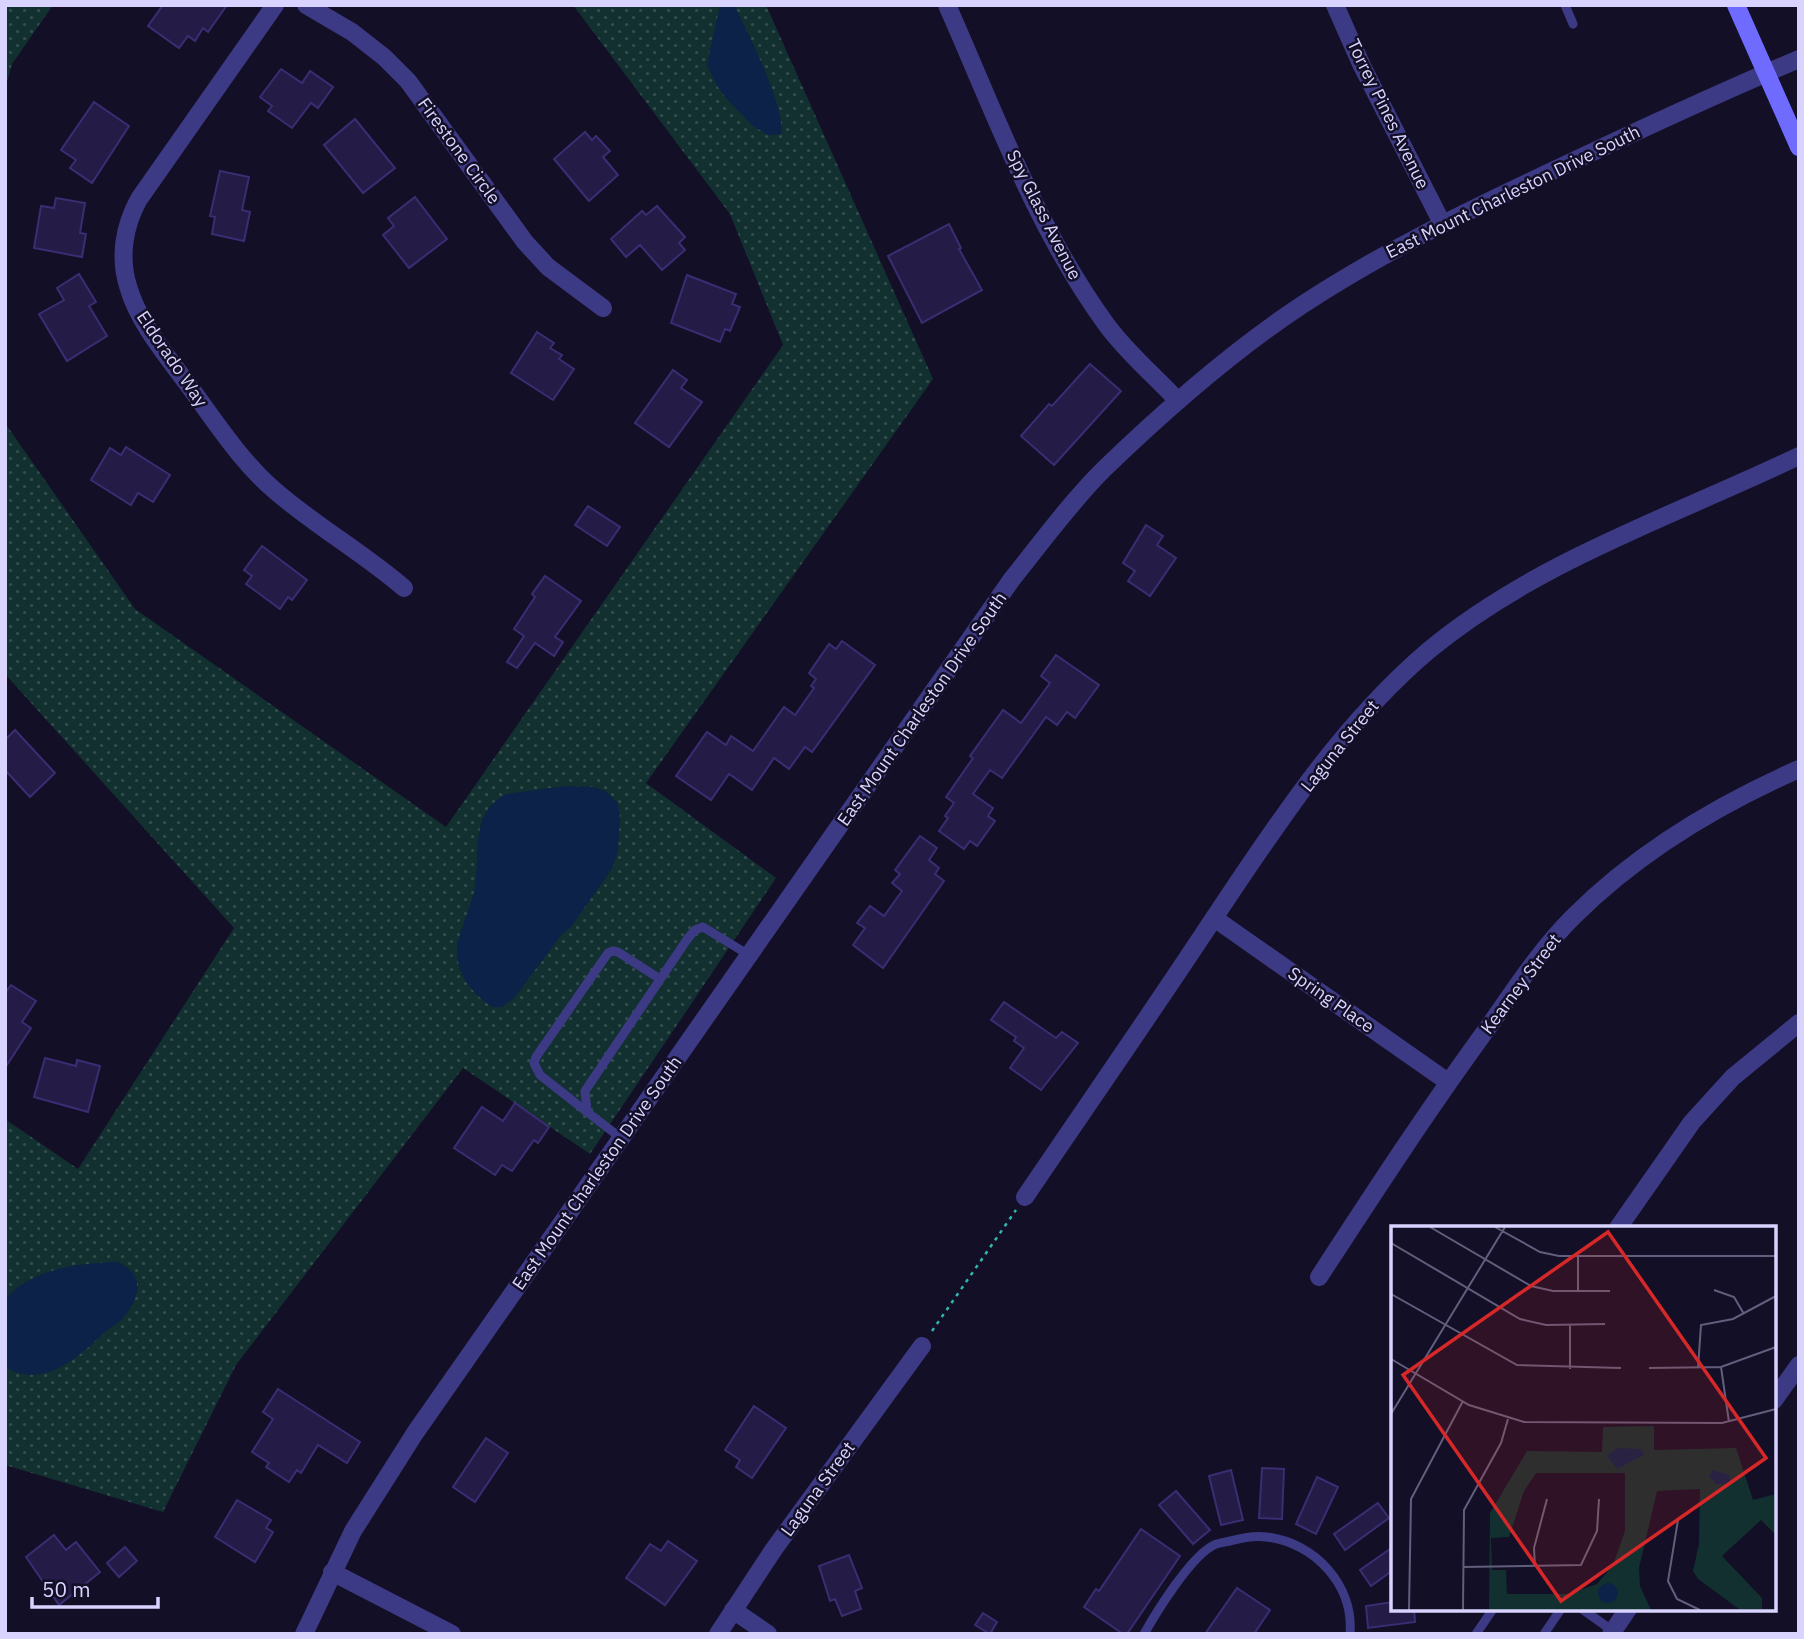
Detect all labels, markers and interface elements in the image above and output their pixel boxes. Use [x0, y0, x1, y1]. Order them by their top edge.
street label: Torrey Pines Avenue [1342, 35, 1435, 193]
street label: Firestone Circle [413, 93, 506, 209]
street label: East Mount Charleston Drive South [1382, 120, 1644, 263]
street label: Spy Glass Avenue [1002, 146, 1087, 284]
street label: Eldorado Way [132, 306, 213, 411]
street label: East Mount Charleston Drive South [832, 587, 1011, 830]
street label: Laguna Street [1296, 695, 1384, 796]
street label: Kearney Street [1475, 929, 1566, 1038]
street label: Spring Place [1284, 961, 1379, 1038]
street label: East Mount Charleston Drive South [507, 1051, 686, 1294]
inset map [1391, 1226, 1776, 1611]
street label: Laguna Street [775, 1437, 860, 1541]
scale bar [32, 1566, 158, 1610]
text: 50 m [42, 1575, 91, 1603]

